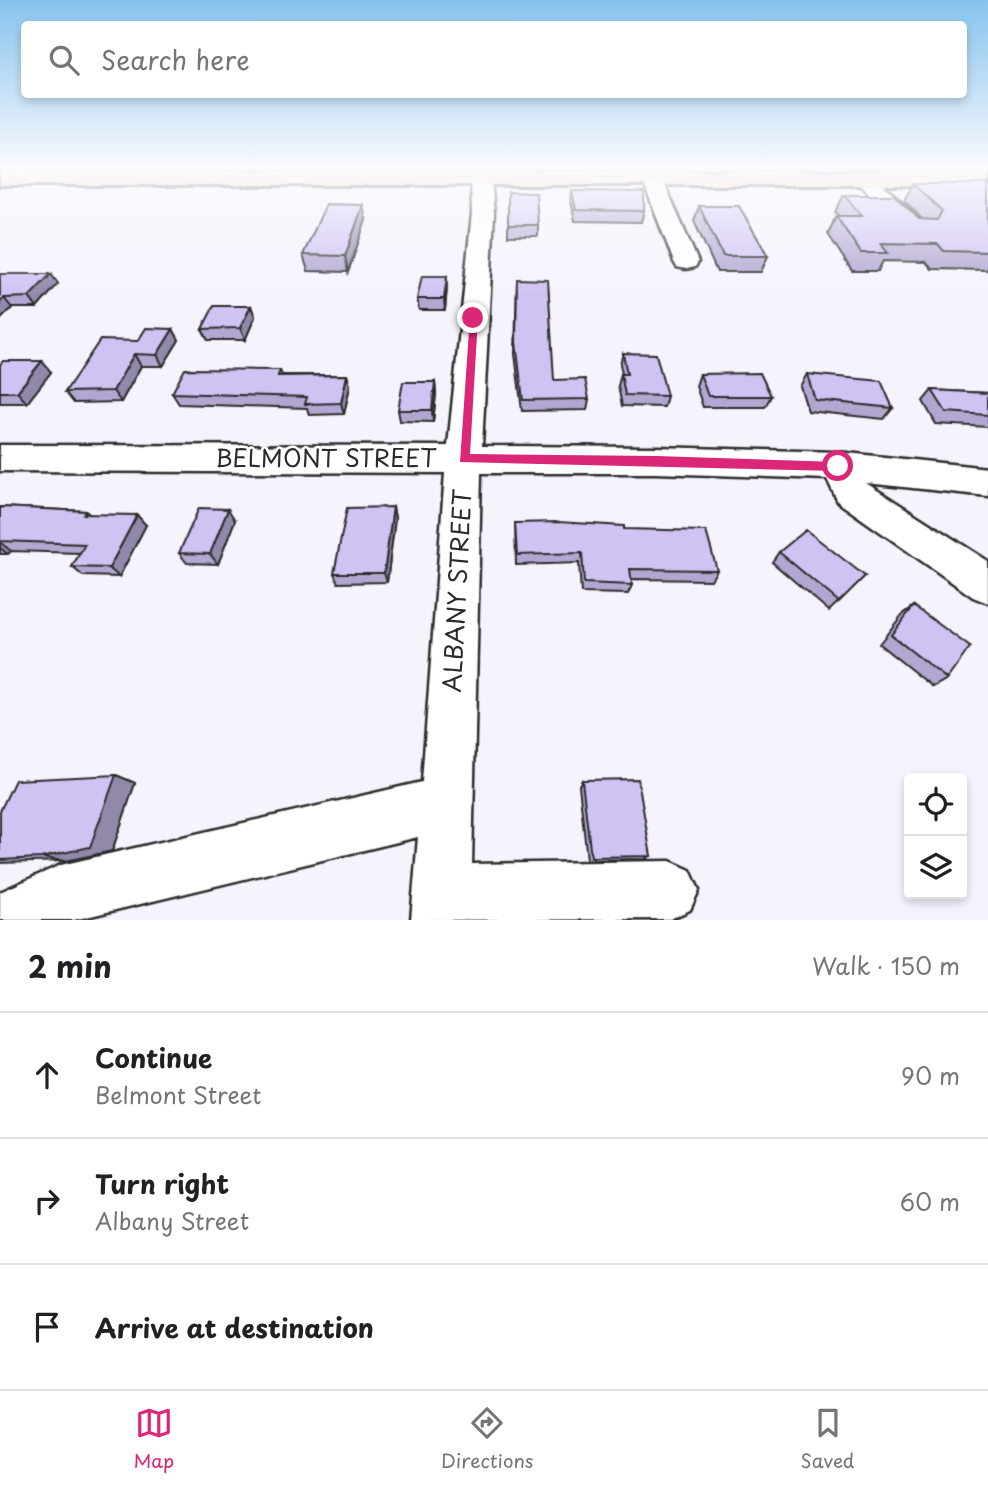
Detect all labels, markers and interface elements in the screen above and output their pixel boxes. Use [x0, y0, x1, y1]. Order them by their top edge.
search box [21, 21, 967, 98]
text: Search here [101, 40, 250, 79]
icon: search [45, 41, 83, 79]
route end [457, 302, 488, 333]
street label: BELMONT STREET [215, 439, 437, 475]
route start [822, 450, 853, 481]
street label: ALBANY STREET [433, 488, 479, 693]
map controls [904, 773, 967, 899]
button: locate [904, 773, 967, 836]
button: layers [904, 836, 967, 899]
text: 2 min [28, 943, 112, 988]
text: Walk · 150 m [812, 948, 960, 983]
text: Continue [95, 1038, 212, 1077]
icon: ahead [28, 1056, 66, 1094]
text: 90 m [901, 1058, 960, 1093]
text: Belmont Street [95, 1077, 261, 1112]
text: Turn right [95, 1164, 229, 1203]
icon: right [28, 1182, 66, 1220]
text: 60 m [900, 1184, 960, 1219]
text: Albany Street [95, 1203, 249, 1238]
icon: arrive [28, 1308, 66, 1346]
text: Arrive at destination [95, 1308, 374, 1347]
tab: Map [134, 1404, 174, 1474]
tab: Directions [441, 1404, 534, 1474]
tab: Saved [801, 1404, 854, 1474]

